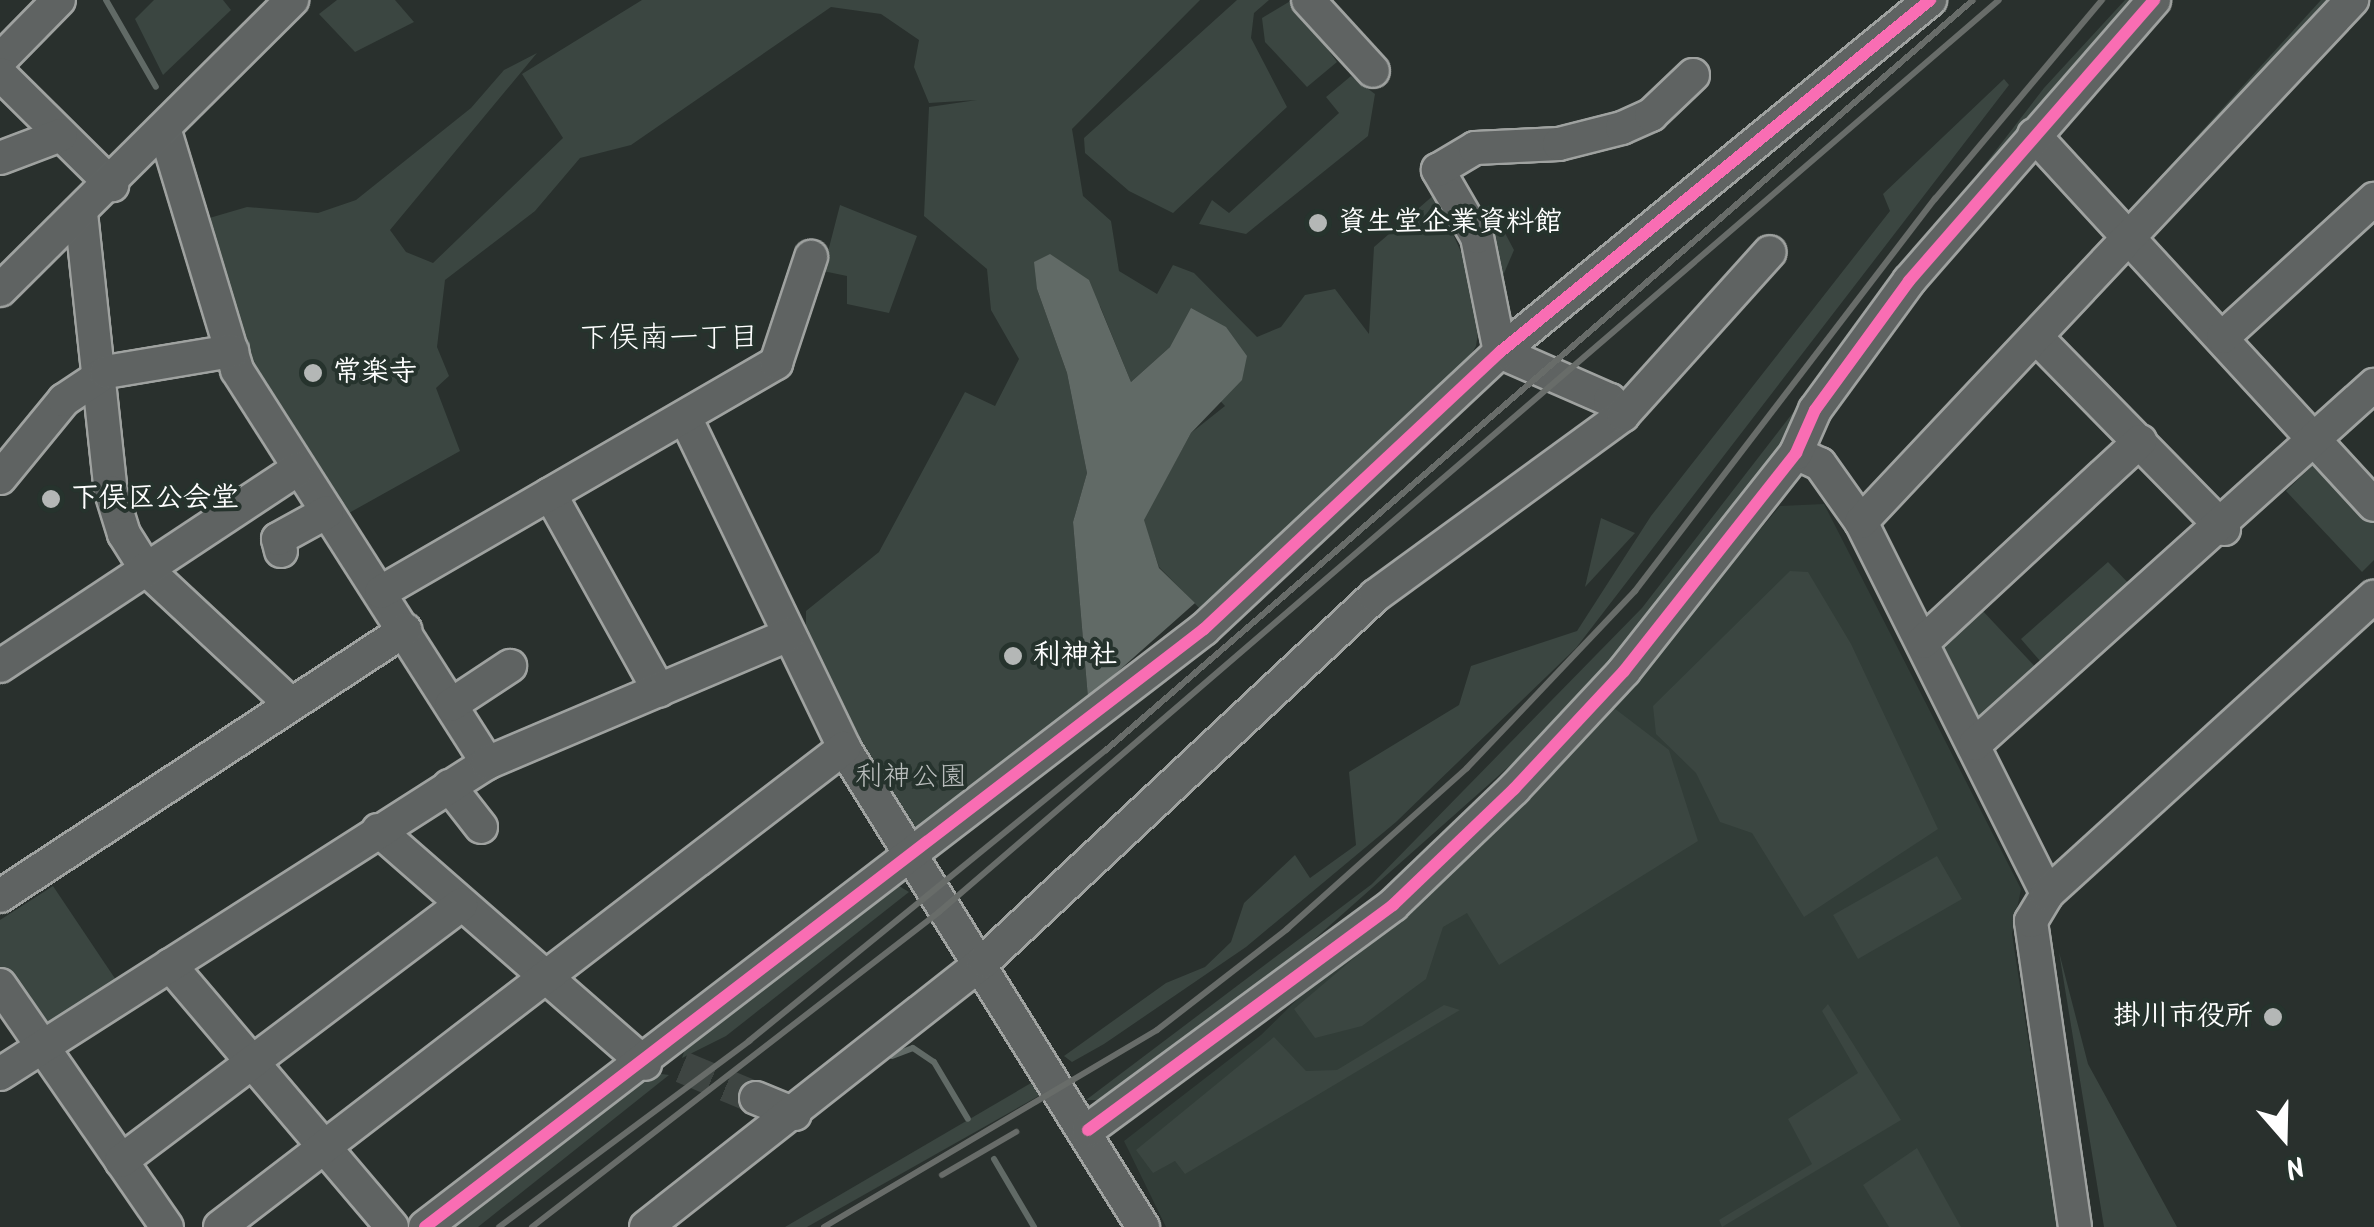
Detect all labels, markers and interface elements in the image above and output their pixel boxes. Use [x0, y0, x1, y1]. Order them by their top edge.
place label: 資生堂企業資料館 [1338, 206, 1562, 240]
marker: 資生堂企業資料館 [1307, 212, 1329, 234]
district label: 下俣南一丁目 [579, 321, 759, 357]
place label: 常楽寺 [333, 356, 417, 390]
marker: 常楽寺 [302, 362, 324, 384]
place label: 下俣区公会堂 [71, 482, 239, 516]
marker: 下俣区公会堂 [40, 488, 62, 510]
place label: 利神社 [1033, 639, 1117, 673]
marker: 利神社 [1002, 645, 1024, 667]
park label: 利神公園 [855, 761, 967, 795]
place label: 掛川市役所 [2113, 1000, 2253, 1034]
marker: 掛川市役所 [2262, 1006, 2284, 1028]
north arrow [2234, 1087, 2334, 1187]
text: N [2278, 1141, 2310, 1190]

